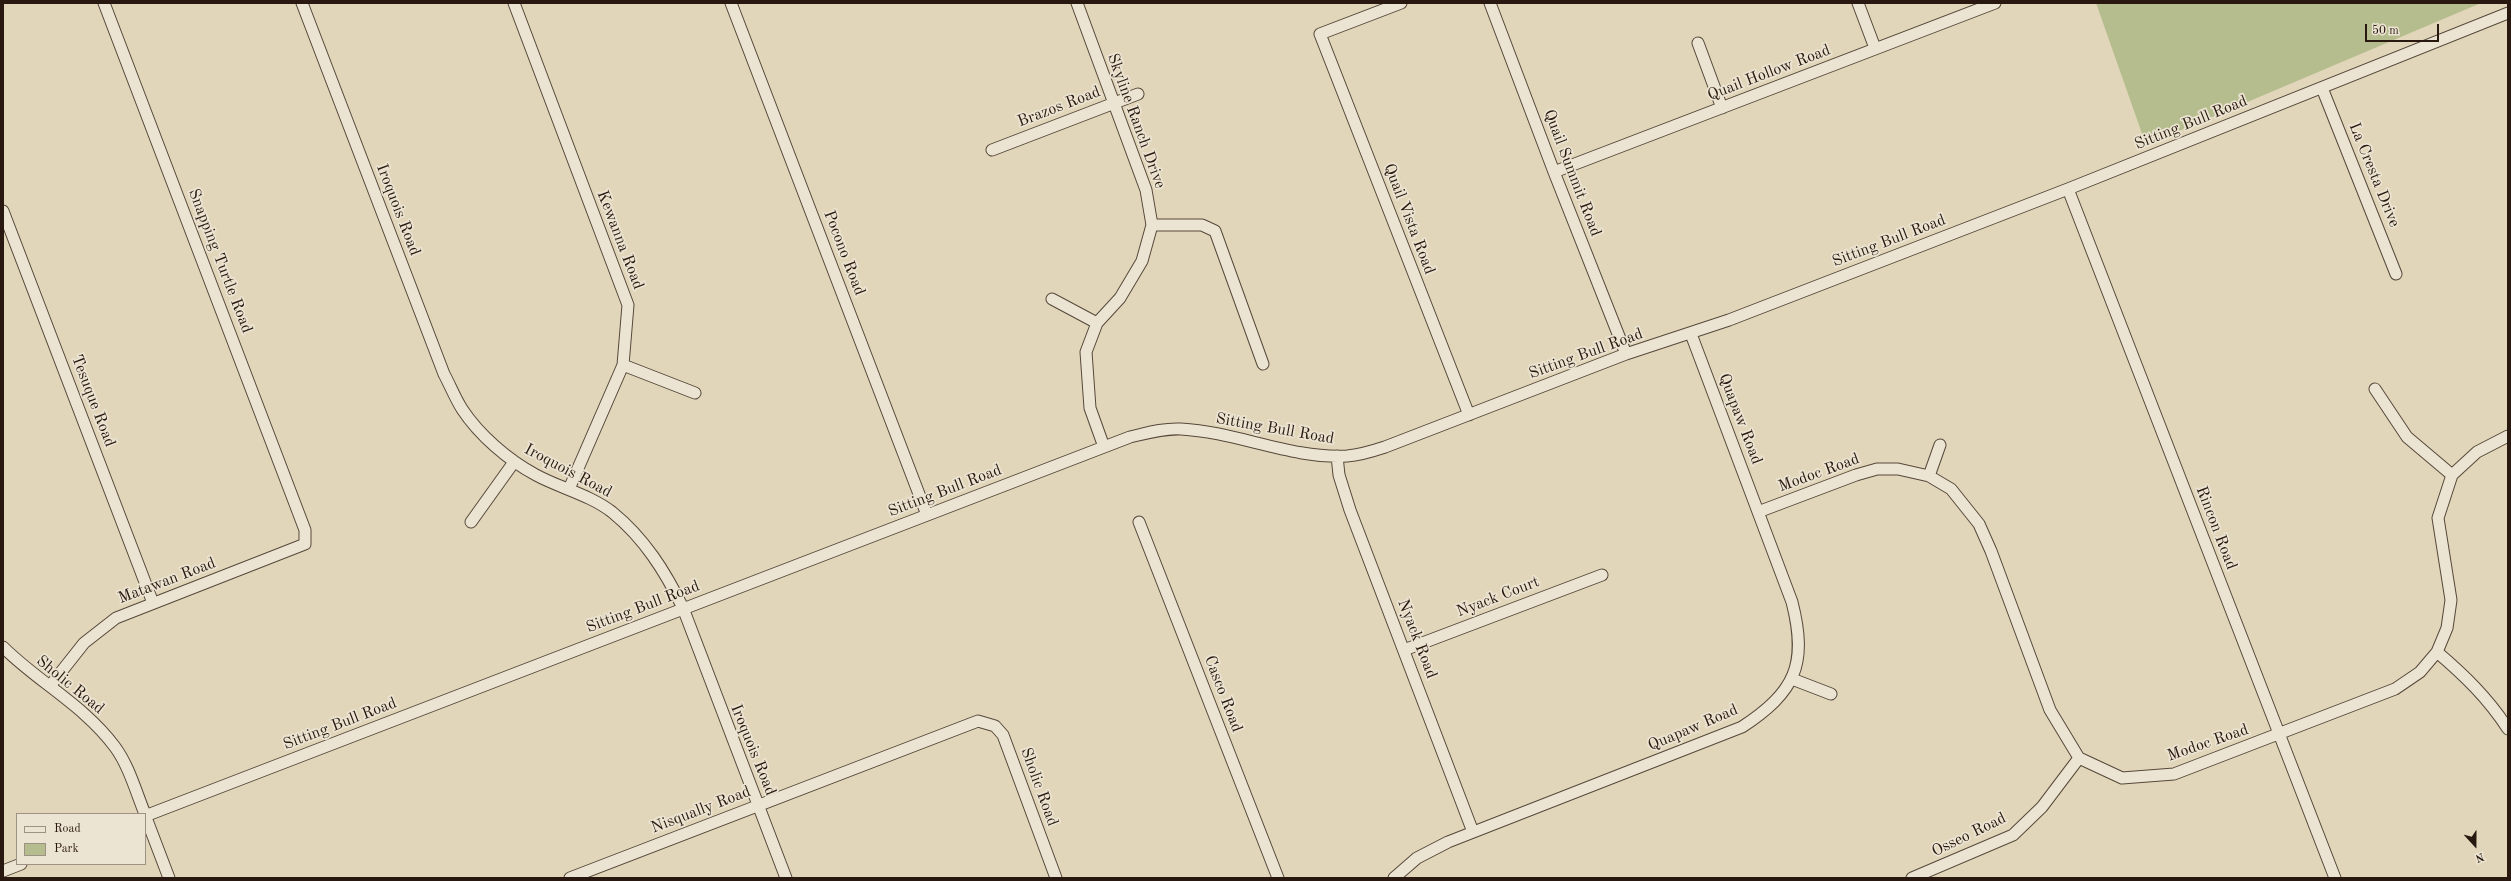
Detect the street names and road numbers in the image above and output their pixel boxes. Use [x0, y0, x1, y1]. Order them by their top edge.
street label: Quail Hollow Road [1705, 41, 1833, 105]
street label: Skyline Ranch Drive [1103, 51, 1169, 191]
street label: Brazos Road [1015, 82, 1103, 132]
street label: Sitting Bull Road [2132, 92, 2250, 154]
street label: Quail Summit Road [1539, 107, 1605, 239]
street label: La Cresta Drive [2344, 120, 2404, 230]
street label: Iroquois Road [372, 161, 424, 259]
street label: Quail Vista Road [1379, 161, 1439, 277]
street label: Snapping Turtle Road [184, 186, 256, 336]
street label: Kewanna Road [592, 188, 648, 292]
street label: Pocono Road [819, 208, 869, 298]
street label: Sitting Bull Road [1830, 211, 1948, 271]
street label: Sitting Bull Road [1526, 324, 1646, 384]
street label: Tesuque Road [67, 352, 119, 450]
street label: Quapaw Road [1714, 371, 1766, 467]
street label: Sitting Bull Road [1214, 409, 1336, 449]
street label: Iroquois Road [521, 440, 615, 502]
street label: Modoc Road [1776, 449, 1862, 497]
street label: Sitting Bull Road [886, 461, 1004, 521]
street label: Rincon Road [2191, 483, 2241, 573]
street label: Matawan Road [115, 554, 219, 608]
street label: Nyack Court [1454, 572, 1542, 622]
street label: Sitting Bull Road [584, 577, 702, 637]
street label: Nyack Road [1393, 597, 1441, 681]
street label: Sholic Road [32, 652, 108, 718]
street label: Casco Road [1200, 653, 1246, 735]
street label: Sitting Bull Road [281, 694, 399, 754]
street label: Quapaw Road [1645, 700, 1741, 756]
street label: Iroquois Road [726, 702, 780, 798]
street label: Modoc Road [2165, 720, 2251, 766]
street label: Sholic Road [1016, 745, 1062, 829]
street label: Nisqually Road [648, 782, 754, 838]
street label: Osseo Road [1929, 809, 2009, 861]

